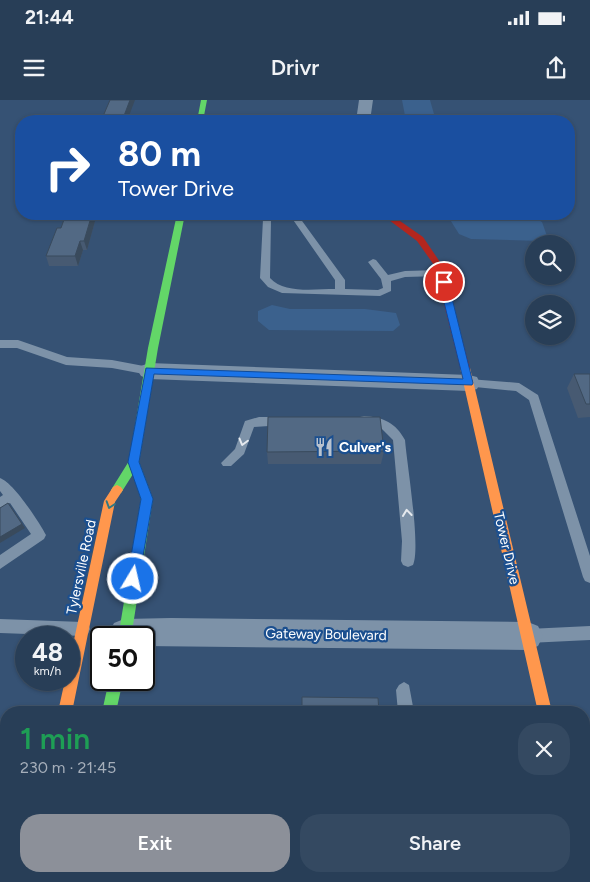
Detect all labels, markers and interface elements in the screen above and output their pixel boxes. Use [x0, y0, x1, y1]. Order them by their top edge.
text: 21:44 [25, 6, 74, 29]
icon: menu [20, 54, 48, 82]
text: Drivr [271, 54, 319, 81]
icon: share [542, 54, 570, 82]
text: 80 m [118, 133, 201, 175]
icon: right [35, 135, 100, 200]
text: Tower Drive [118, 175, 234, 202]
map controls [525, 235, 575, 345]
button: search [525, 235, 575, 285]
pin [423, 261, 465, 303]
icon: arrive [430, 268, 458, 296]
button: layers [525, 295, 575, 345]
restaurant icon: Culver's [313, 436, 335, 458]
one-way arrow [238, 437, 249, 446]
place label: Culver's [339, 439, 392, 456]
one-way arrow [106, 500, 116, 509]
one-way arrow [401, 508, 412, 516]
street label: Tower Drive [490, 510, 523, 586]
street label: Tylersville Road [63, 518, 100, 616]
position arrow [106, 552, 158, 604]
street label: Gateway Boulevard [265, 625, 387, 644]
speed limit sign: 50 [90, 626, 155, 691]
text: 48 [32, 637, 63, 667]
text: km/h [34, 664, 61, 678]
text: 1 min [20, 720, 90, 757]
button: close [518, 723, 570, 775]
text: 230 m · 21:45 [20, 758, 116, 777]
button: Exit [20, 814, 290, 872]
button: Share [300, 814, 570, 872]

